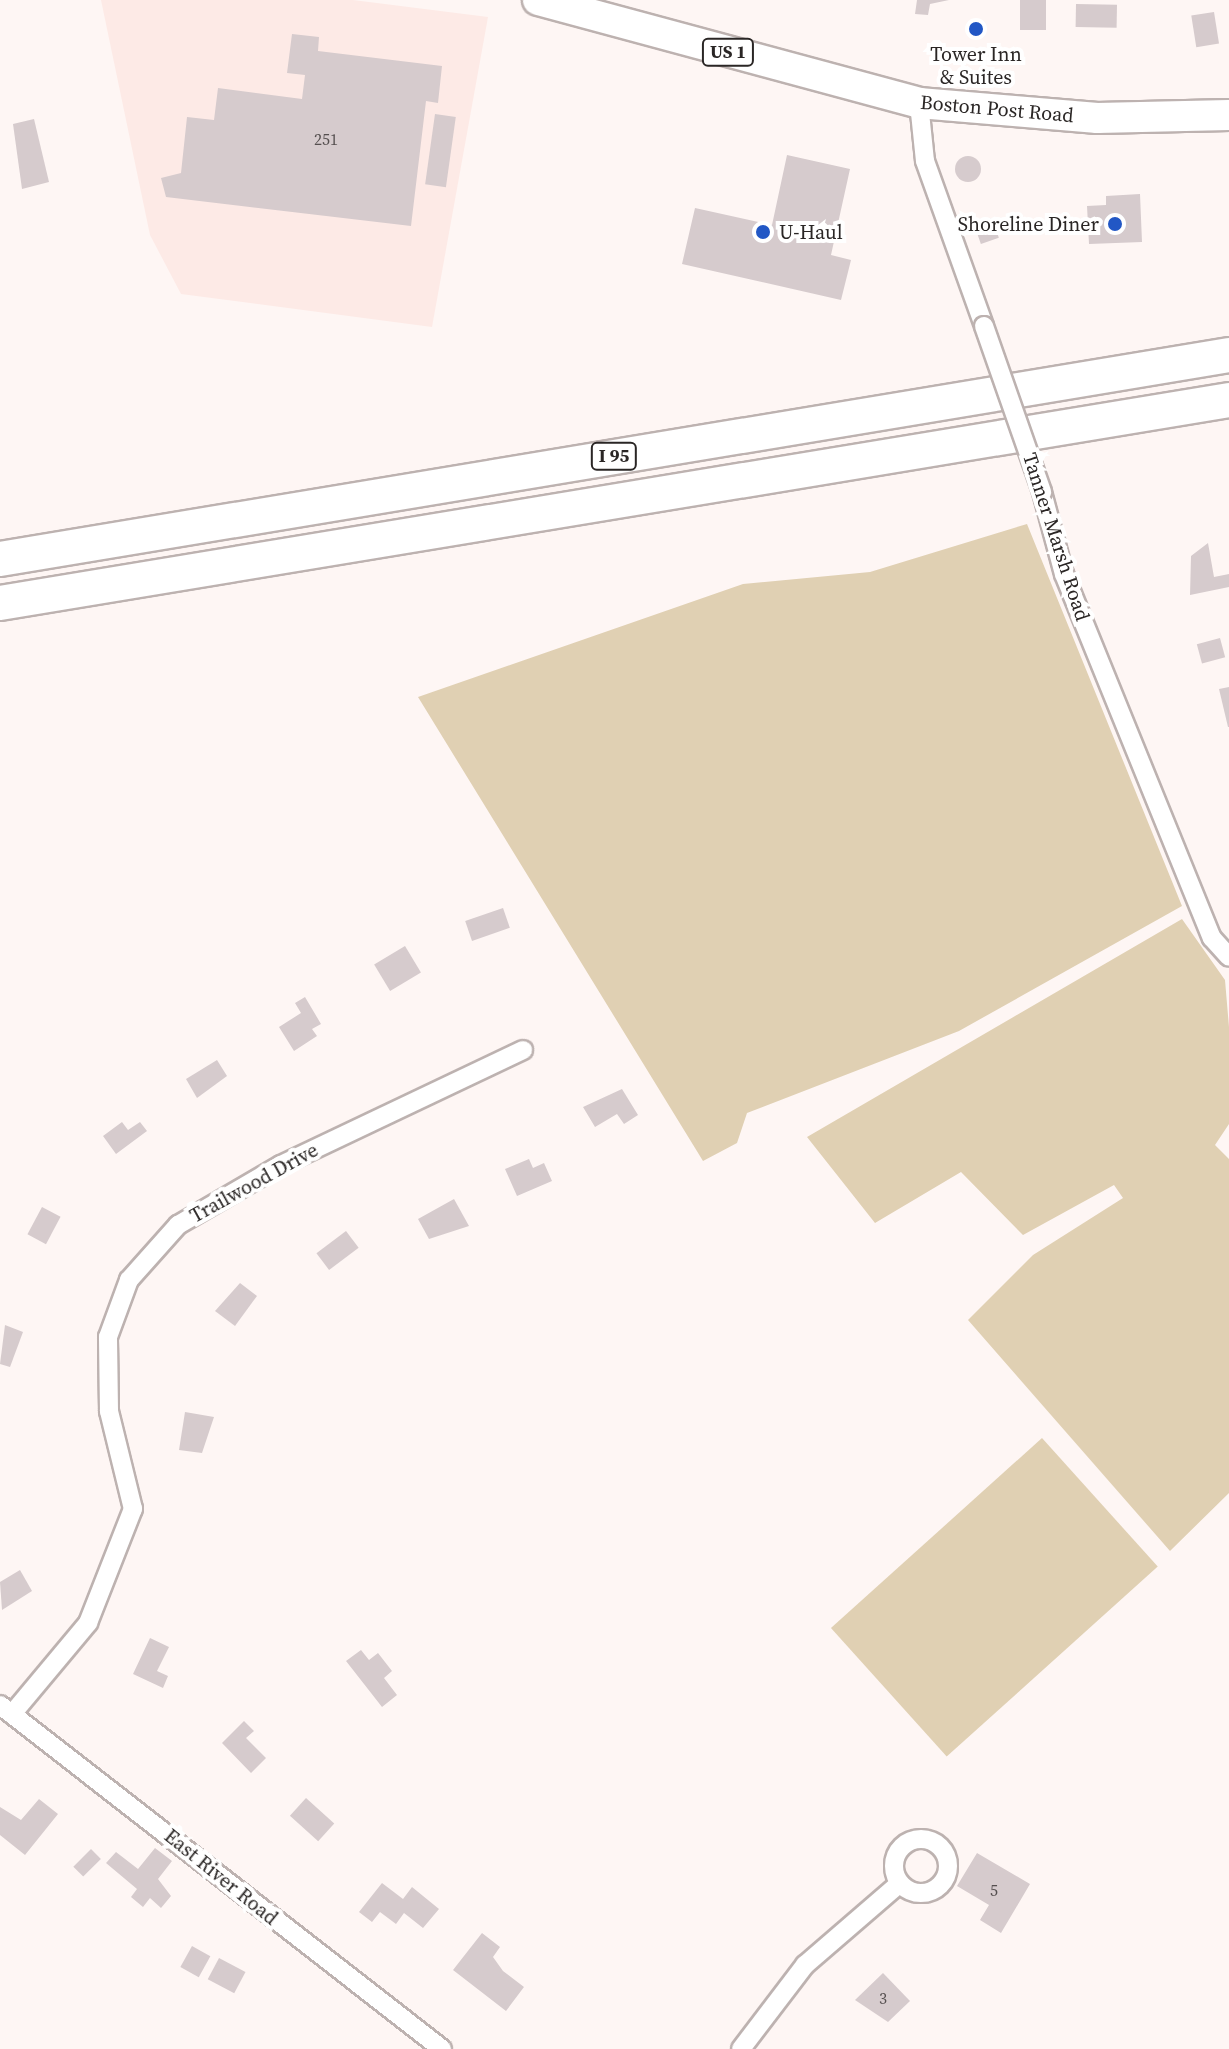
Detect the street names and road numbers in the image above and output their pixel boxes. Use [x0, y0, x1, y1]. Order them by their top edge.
road number: US 1 [700, 38, 756, 66]
street label: Boston Post Road [919, 90, 1075, 128]
road number: I 95 [590, 442, 638, 470]
street label: Tanner Marsh Road [1017, 450, 1095, 624]
street label: Trailwood Drive [186, 1138, 322, 1228]
street label: East River Road [159, 1824, 283, 1930]

